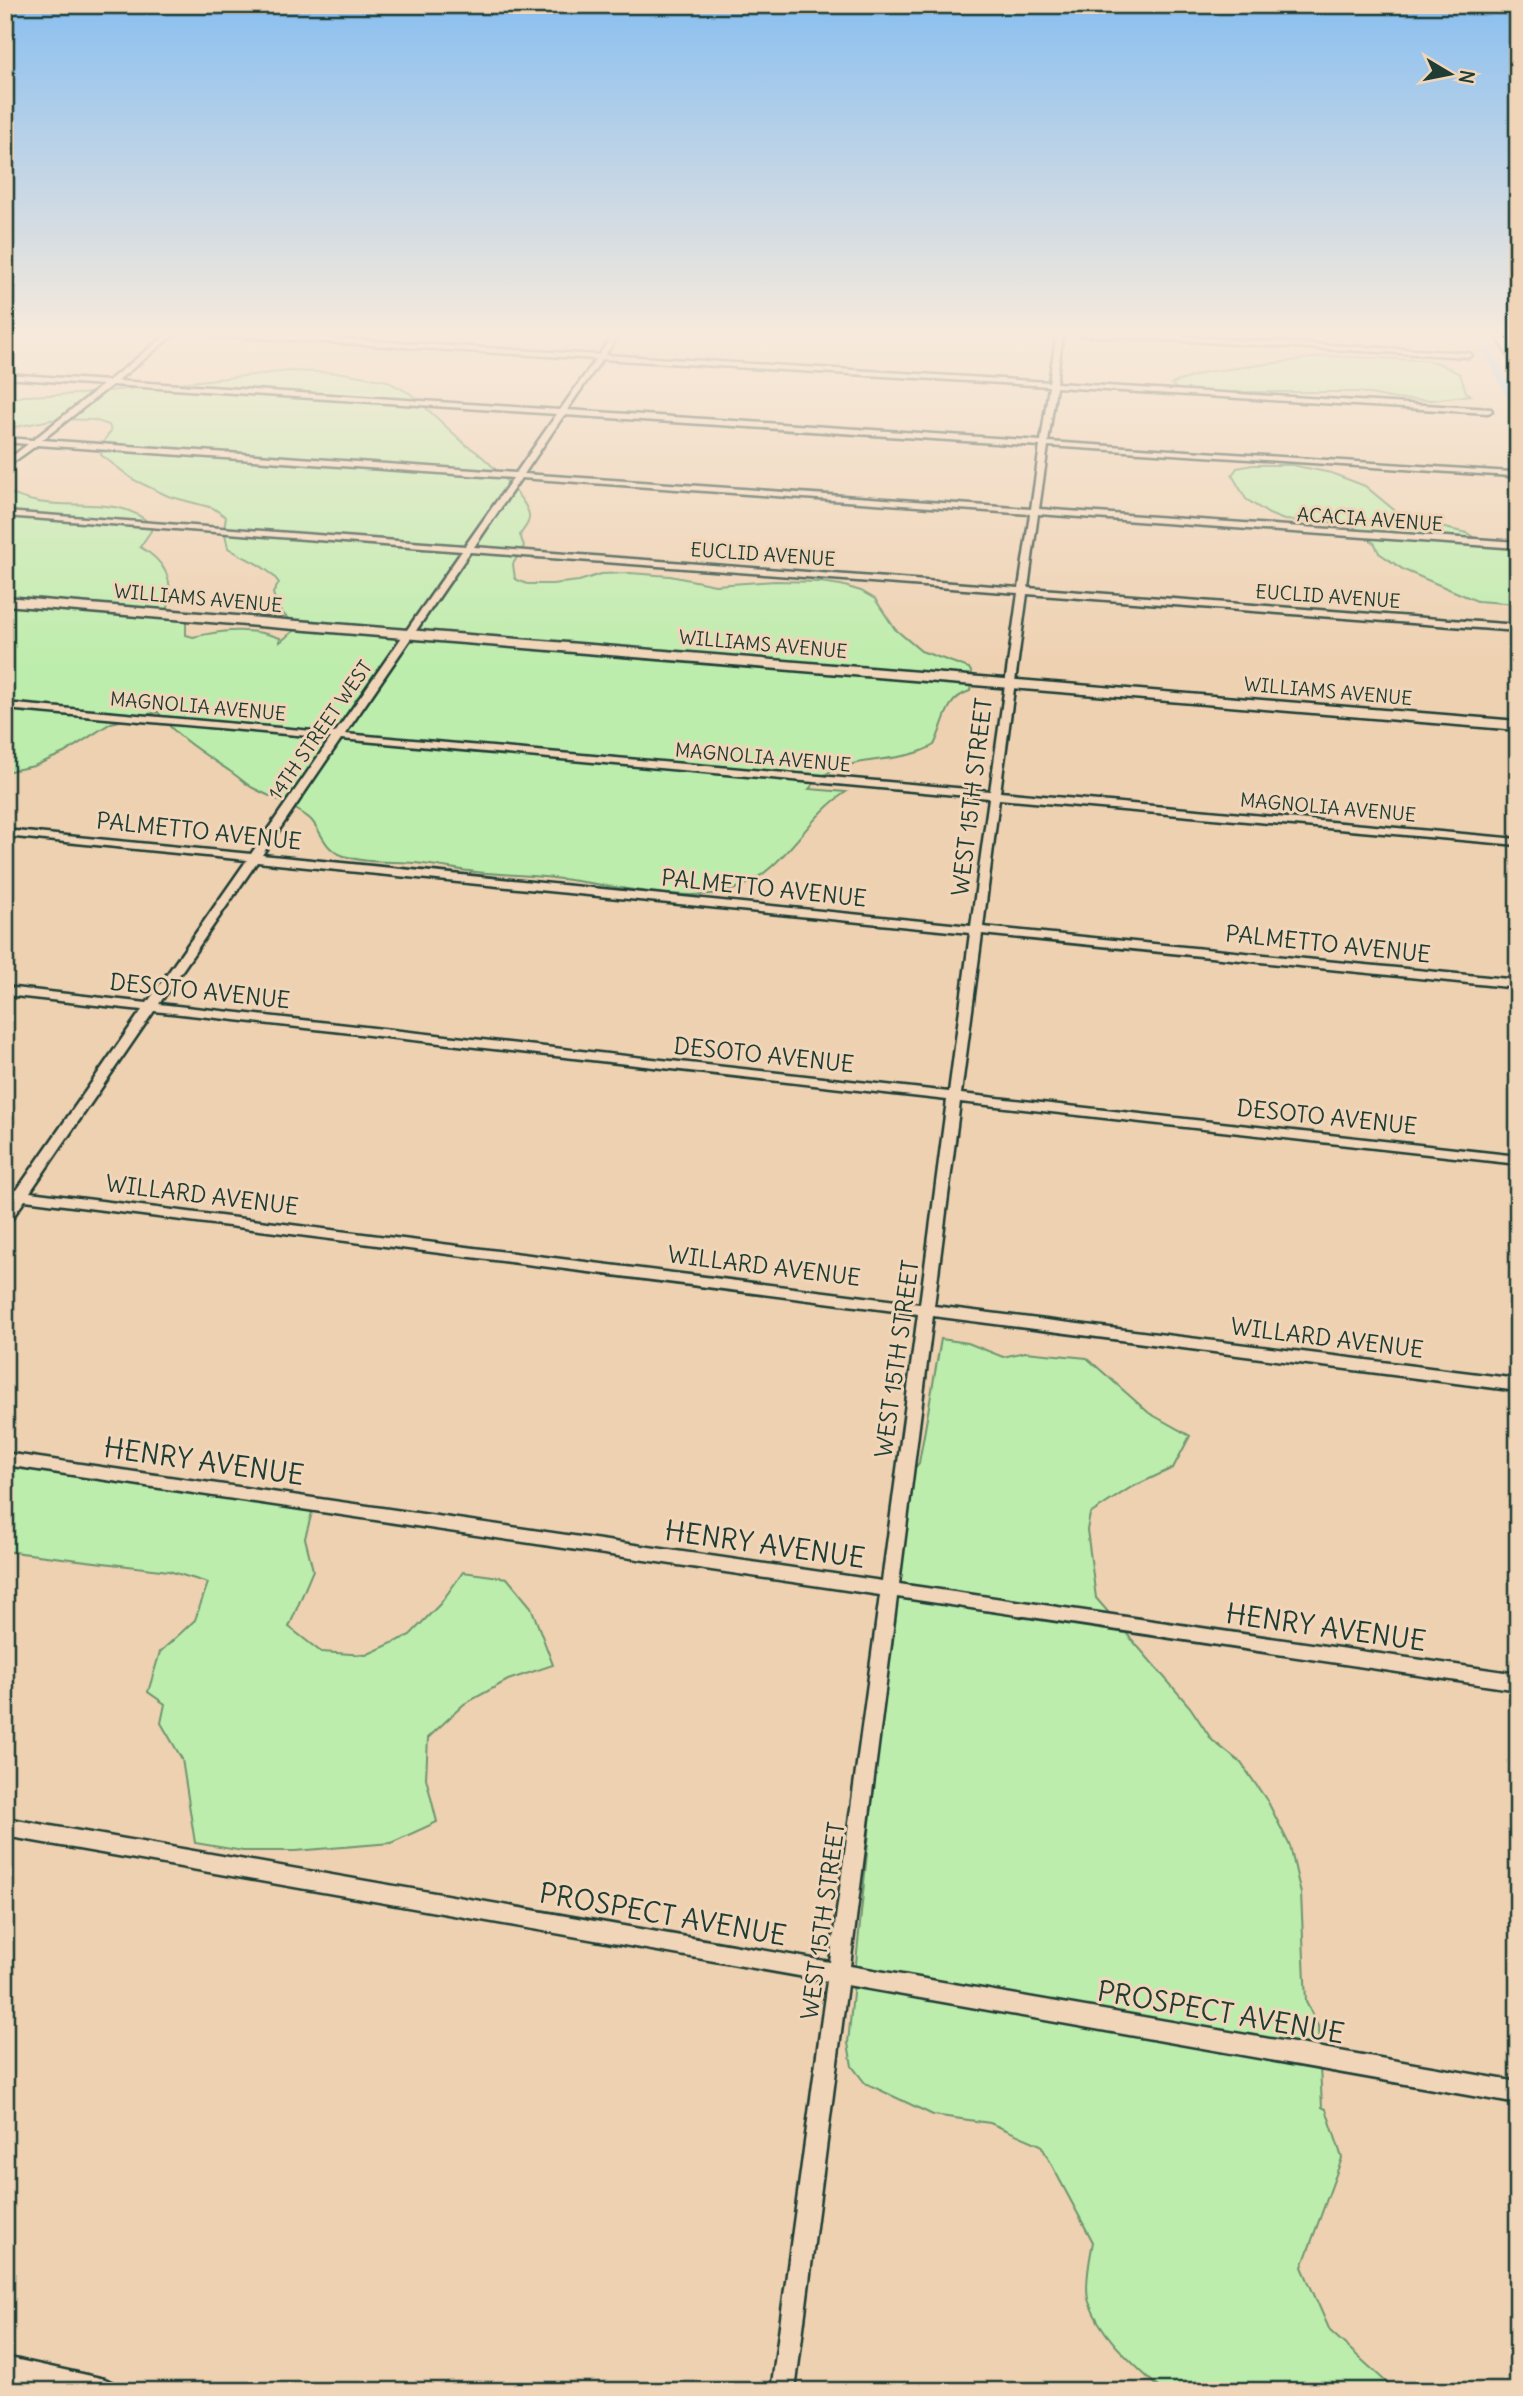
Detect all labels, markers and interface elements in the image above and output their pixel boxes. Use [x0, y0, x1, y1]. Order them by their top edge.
north arrow [1414, 38, 1484, 108]
text: N [1454, 68, 1480, 86]
street label: ACACIA AVENUE [1296, 502, 1444, 536]
street label: EUCLID AVENUE [690, 537, 836, 571]
street label: WILLIAMS AVENUE [113, 579, 283, 617]
street label: EUCLID AVENUE [1255, 579, 1401, 613]
street label: WILLIAMS AVENUE [678, 625, 848, 663]
street label: 14TH STREET WEST [263, 656, 377, 804]
street label: WILLIAMS AVENUE [1243, 672, 1413, 710]
street label: MAGNOLIA AVENUE [109, 686, 287, 726]
street label: WEST 15TH STREET [945, 696, 998, 898]
street label: MAGNOLIA AVENUE [674, 737, 852, 777]
street label: MAGNOLIA AVENUE [1239, 787, 1417, 827]
street label: PALMETTO AVENUE [95, 805, 303, 856]
street label: PALMETTO AVENUE [660, 862, 868, 913]
street label: PALMETTO AVENUE [1224, 918, 1432, 969]
street label: DESOTO AVENUE [108, 967, 292, 1014]
street label: DESOTO AVENUE [672, 1031, 856, 1078]
street label: DESOTO AVENUE [1235, 1093, 1419, 1140]
street label: WILLARD AVENUE [104, 1168, 300, 1221]
street label: WILLARD AVENUE [666, 1239, 862, 1292]
street label: WEST 15TH STREET [868, 1258, 925, 1460]
street label: WILLARD AVENUE [1229, 1311, 1425, 1364]
street label: HENRY AVENUE [102, 1429, 306, 1493]
street label: HENRY AVENUE [663, 1512, 867, 1576]
street label: HENRY AVENUE [1224, 1595, 1428, 1659]
street label: WEST 15TH STREET [794, 1820, 851, 2022]
street label: PROSPECT AVENUE [537, 1875, 789, 1953]
street label: PROSPECT AVENUE [1095, 1973, 1347, 2051]

